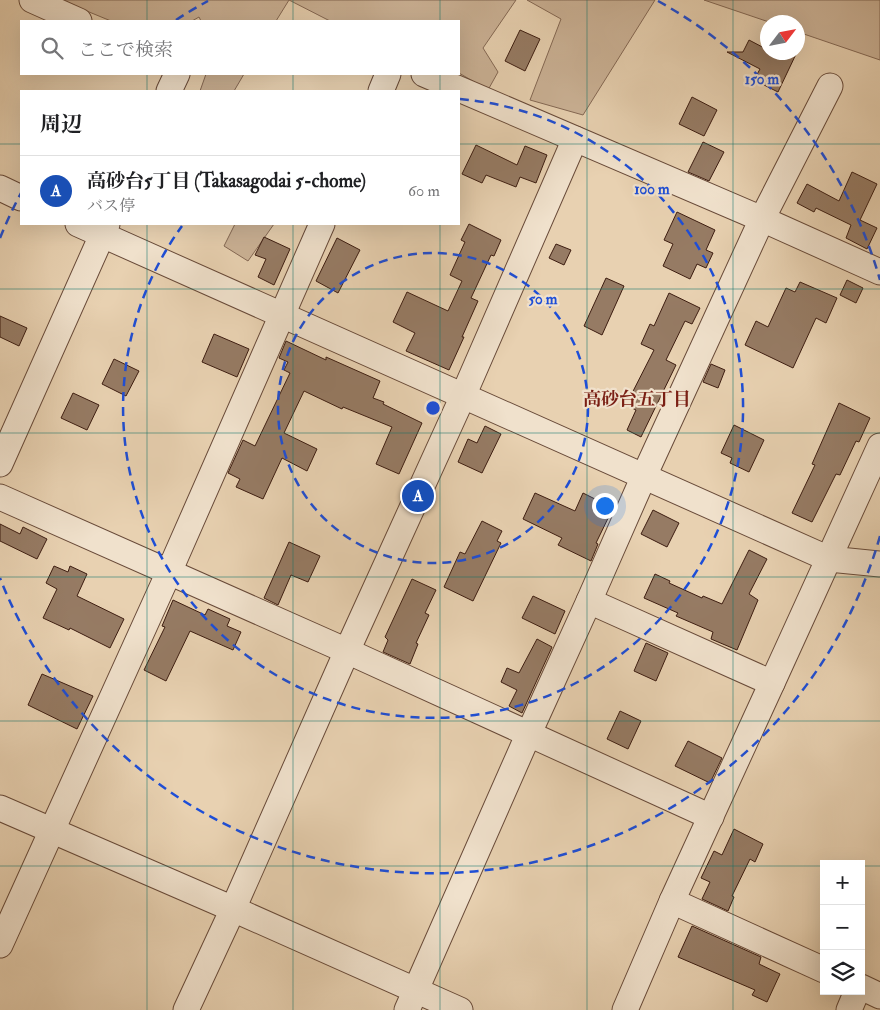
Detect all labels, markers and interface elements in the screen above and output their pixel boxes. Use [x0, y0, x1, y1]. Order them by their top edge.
north arrow [760, 15, 805, 60]
search box [20, 20, 460, 75]
icon: search [38, 34, 66, 62]
text: ここで検索 [78, 38, 173, 62]
text: 150 m [745, 70, 779, 89]
text: 周辺 [40, 111, 82, 138]
text: 高砂台5丁目 (Takasagodai 5-chome) [87, 169, 366, 193]
text: 100 m [634, 180, 670, 199]
text: A [51, 181, 61, 201]
text: 60 m [408, 181, 440, 201]
text: バス停 [87, 196, 135, 216]
text: 50 m [529, 290, 558, 309]
district label: 高砂台五丁目 [583, 388, 691, 411]
centre of rings [424, 399, 442, 417]
pin: A [402, 477, 434, 515]
your location [592, 493, 618, 519]
map controls [820, 860, 865, 995]
button: + [820, 860, 865, 905]
button: − [820, 905, 865, 950]
button: layers [820, 950, 865, 995]

